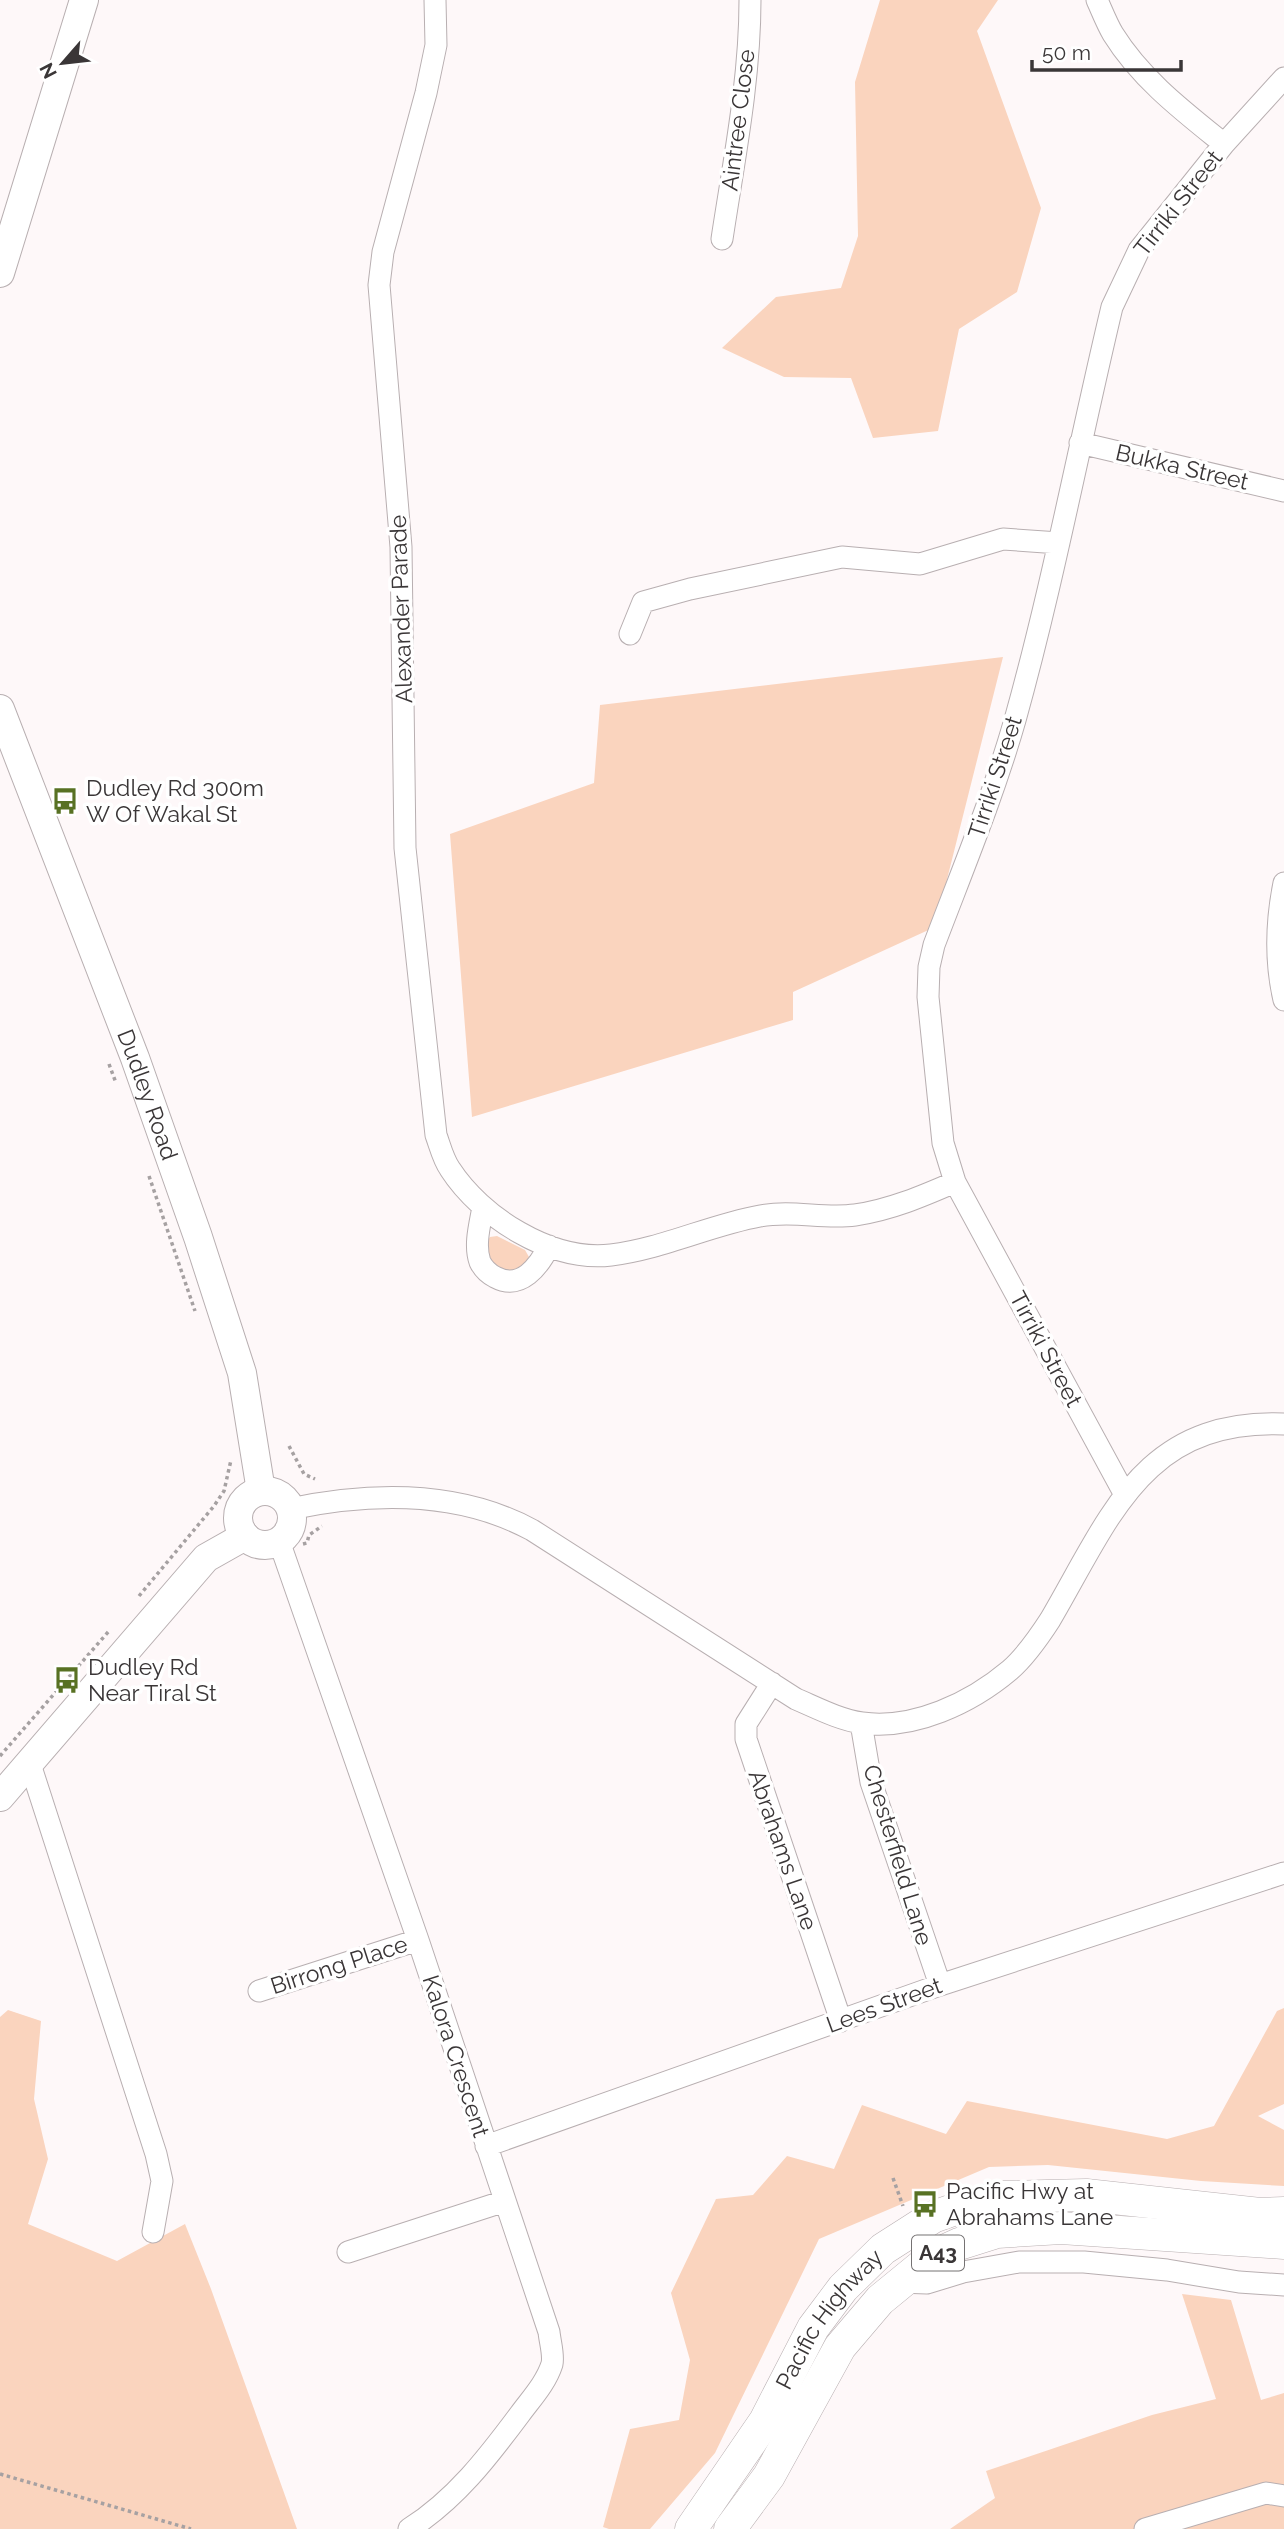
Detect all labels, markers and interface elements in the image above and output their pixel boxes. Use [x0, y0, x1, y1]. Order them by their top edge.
north arrow [28, 28, 98, 98]
scale bar [1032, 28, 1181, 72]
text: 50 m [1042, 40, 1091, 65]
street label: Aintree Close [715, 48, 760, 192]
text: N [35, 59, 61, 83]
street label: Tirriki Street [1128, 144, 1228, 261]
street label: Bukka Street [1113, 438, 1251, 495]
street label: Alexander Parade [384, 514, 417, 704]
street label: Tirriki Street [962, 712, 1027, 841]
place label: Dudley Rd 300m W Of Wakal St [86, 774, 264, 827]
bus stop icon: Dudley Rd 300m W Of Wakal St [50, 786, 80, 816]
street label: Dudley Road [112, 1025, 184, 1163]
street label: Tirriki Street [1005, 1286, 1088, 1411]
place label: Dudley Rd Near Tiral St [88, 1653, 217, 1706]
bus stop icon: Dudley Rd Near Tiral St [52, 1665, 82, 1695]
street label: Chesterfield Lane [858, 1761, 939, 1948]
street label: Abrahams Lane [743, 1766, 823, 1933]
street label: Birrong Place [267, 1930, 411, 1999]
street label: Kalora Crescent [418, 1971, 495, 2141]
street label: Lees Street [822, 1971, 946, 2038]
place label: Pacific Hwy at Abrahams Lane [946, 2177, 1113, 2230]
bus stop icon: Pacific Hwy at Abrahams Lane [910, 2189, 940, 2219]
road number: A43 [912, 2236, 964, 2270]
street label: Pacific Highway [770, 2243, 888, 2394]

